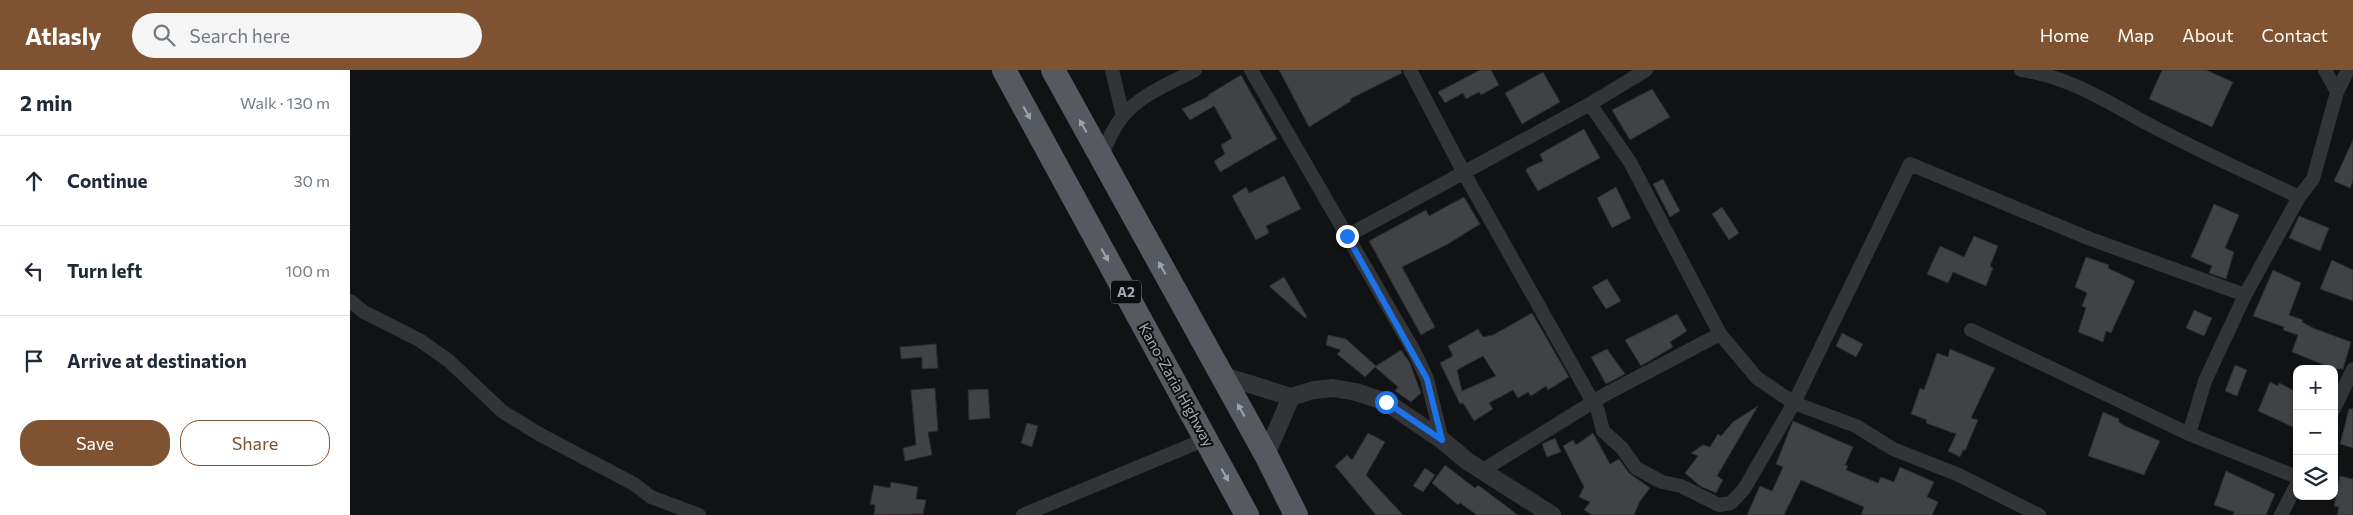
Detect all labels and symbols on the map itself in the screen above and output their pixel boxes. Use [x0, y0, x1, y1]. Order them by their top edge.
one-way arrow [1023, 106, 1032, 119]
one-way arrow [1079, 119, 1088, 132]
route end [1336, 225, 1359, 248]
one-way arrow [1101, 249, 1110, 262]
one-way arrow [1158, 260, 1166, 275]
road number: A2 [1111, 280, 1141, 303]
street label: Kano-Zaria Highway [1135, 320, 1218, 450]
route start [1375, 391, 1398, 414]
one-way arrow [1236, 403, 1245, 417]
one-way arrow [1221, 468, 1230, 481]

